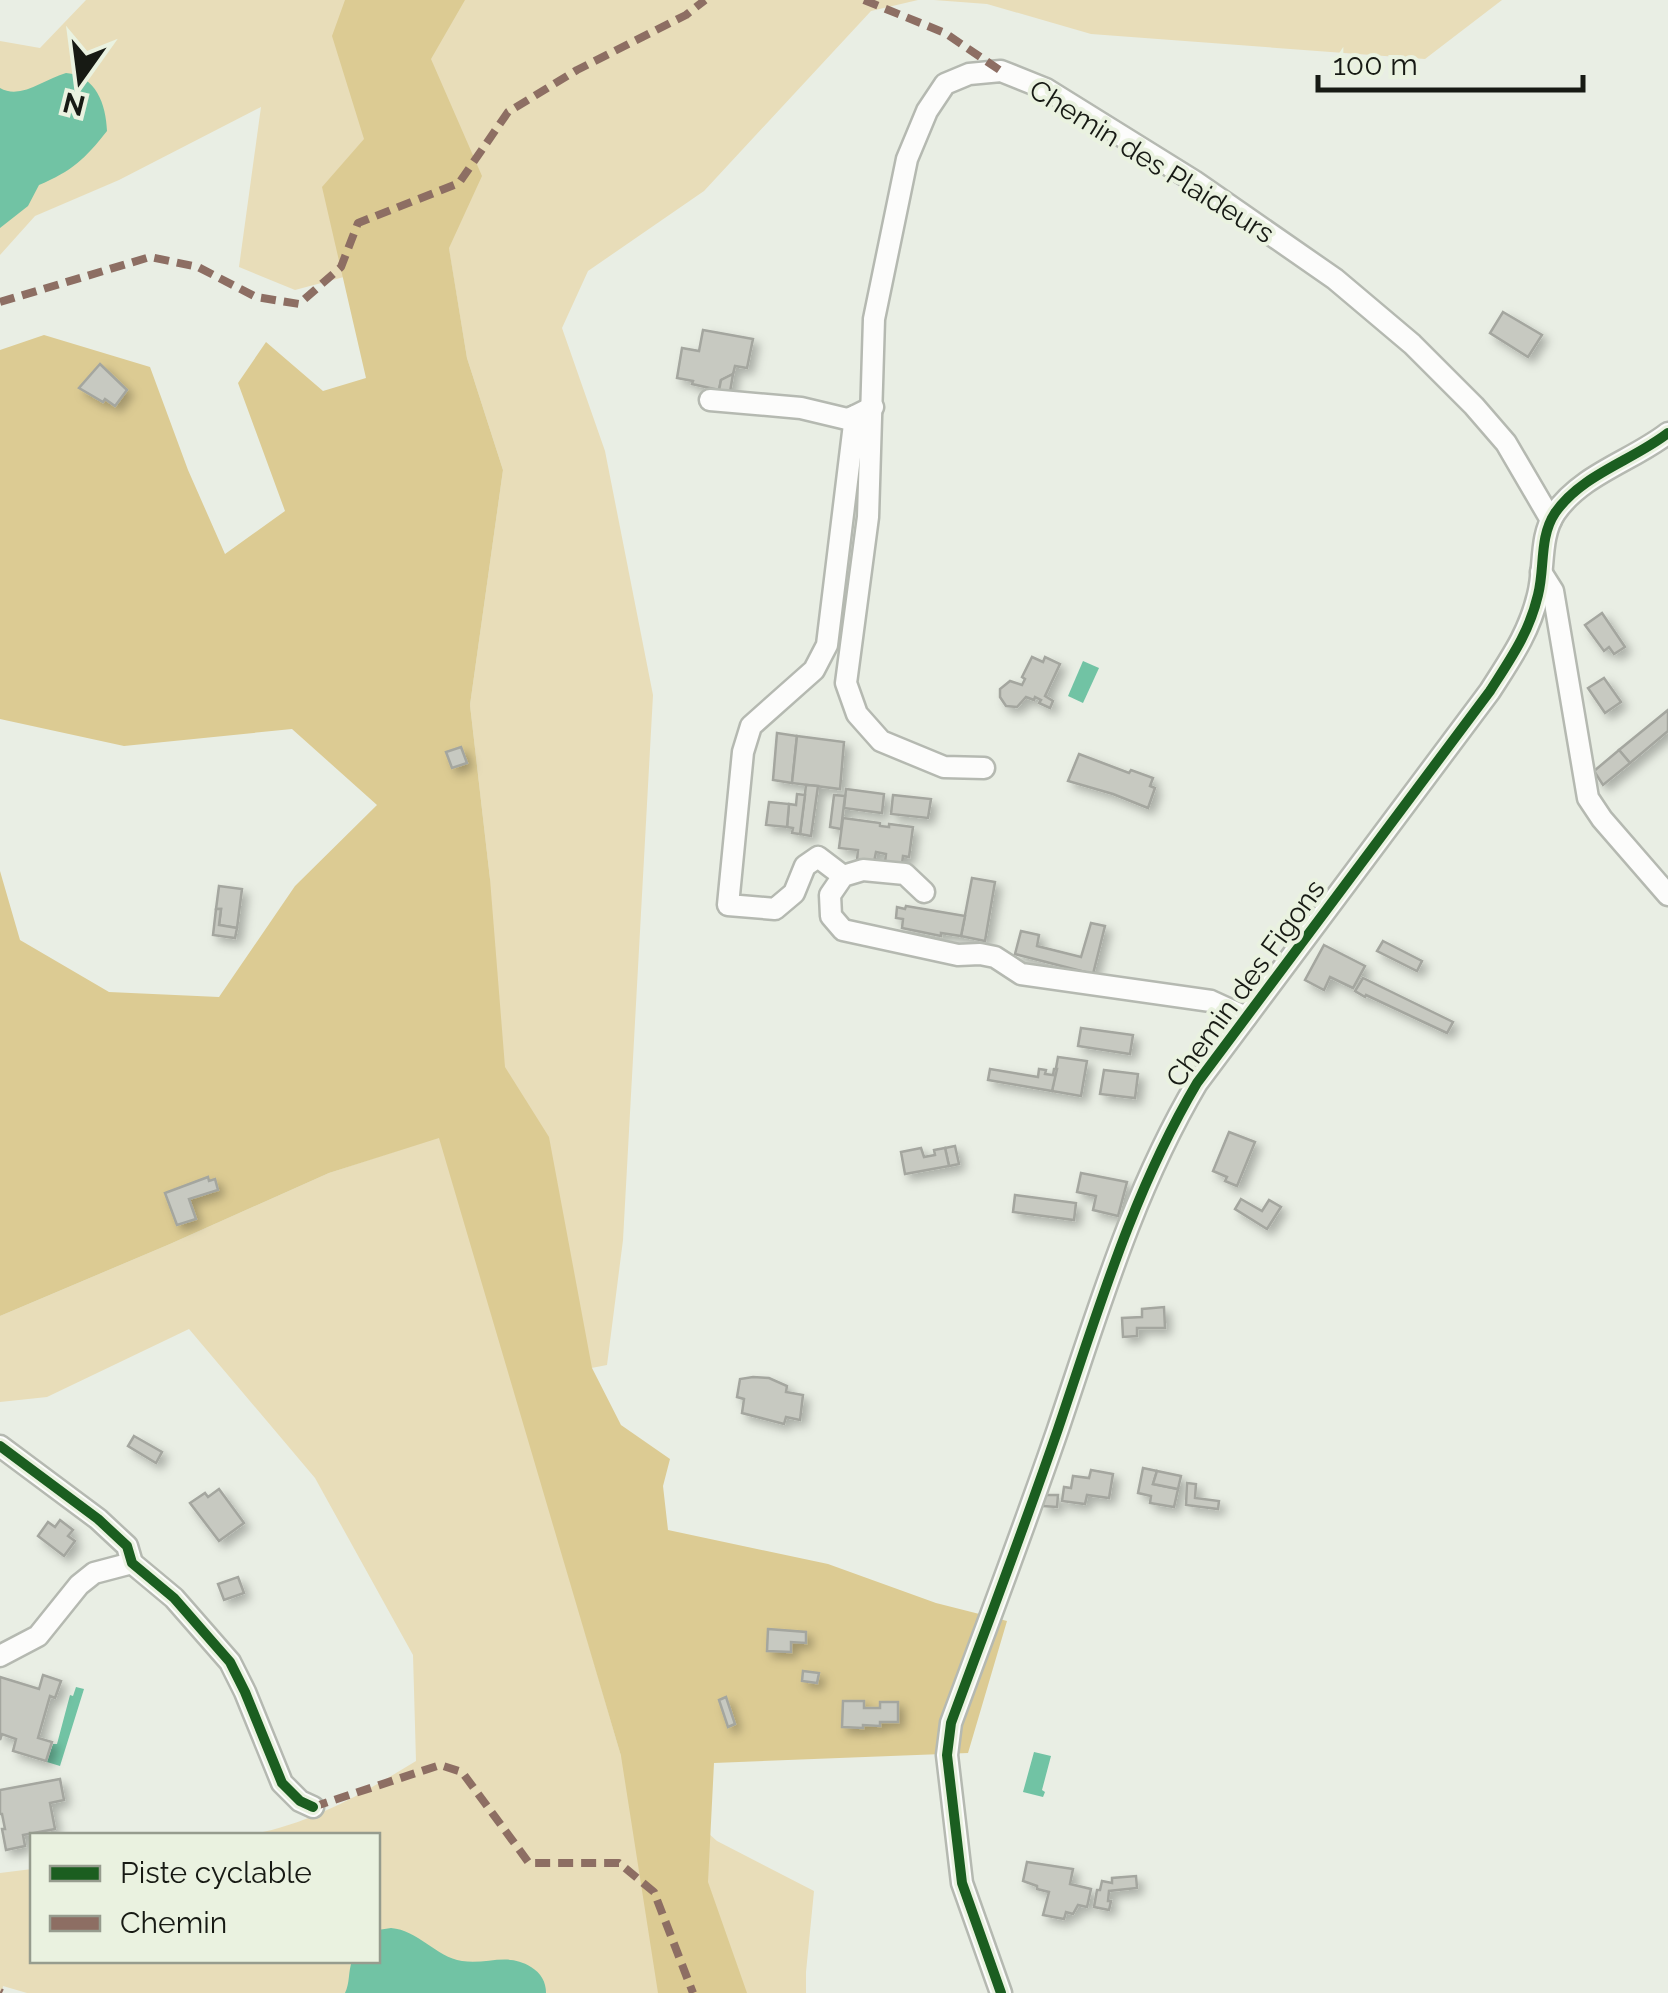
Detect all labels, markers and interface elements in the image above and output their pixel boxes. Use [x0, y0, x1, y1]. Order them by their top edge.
north arrow [30, 30, 130, 130]
scale bar [1318, 30, 1583, 92]
text: 100 m [1333, 47, 1418, 82]
street label: Chemin des Plaideurs [1023, 73, 1280, 250]
text: N [60, 85, 88, 122]
street label: Chemin des Figons [1159, 873, 1332, 1093]
legend [30, 1833, 380, 1963]
text: Piste cyclable [120, 1855, 312, 1890]
text: Chemin [120, 1905, 227, 1940]

